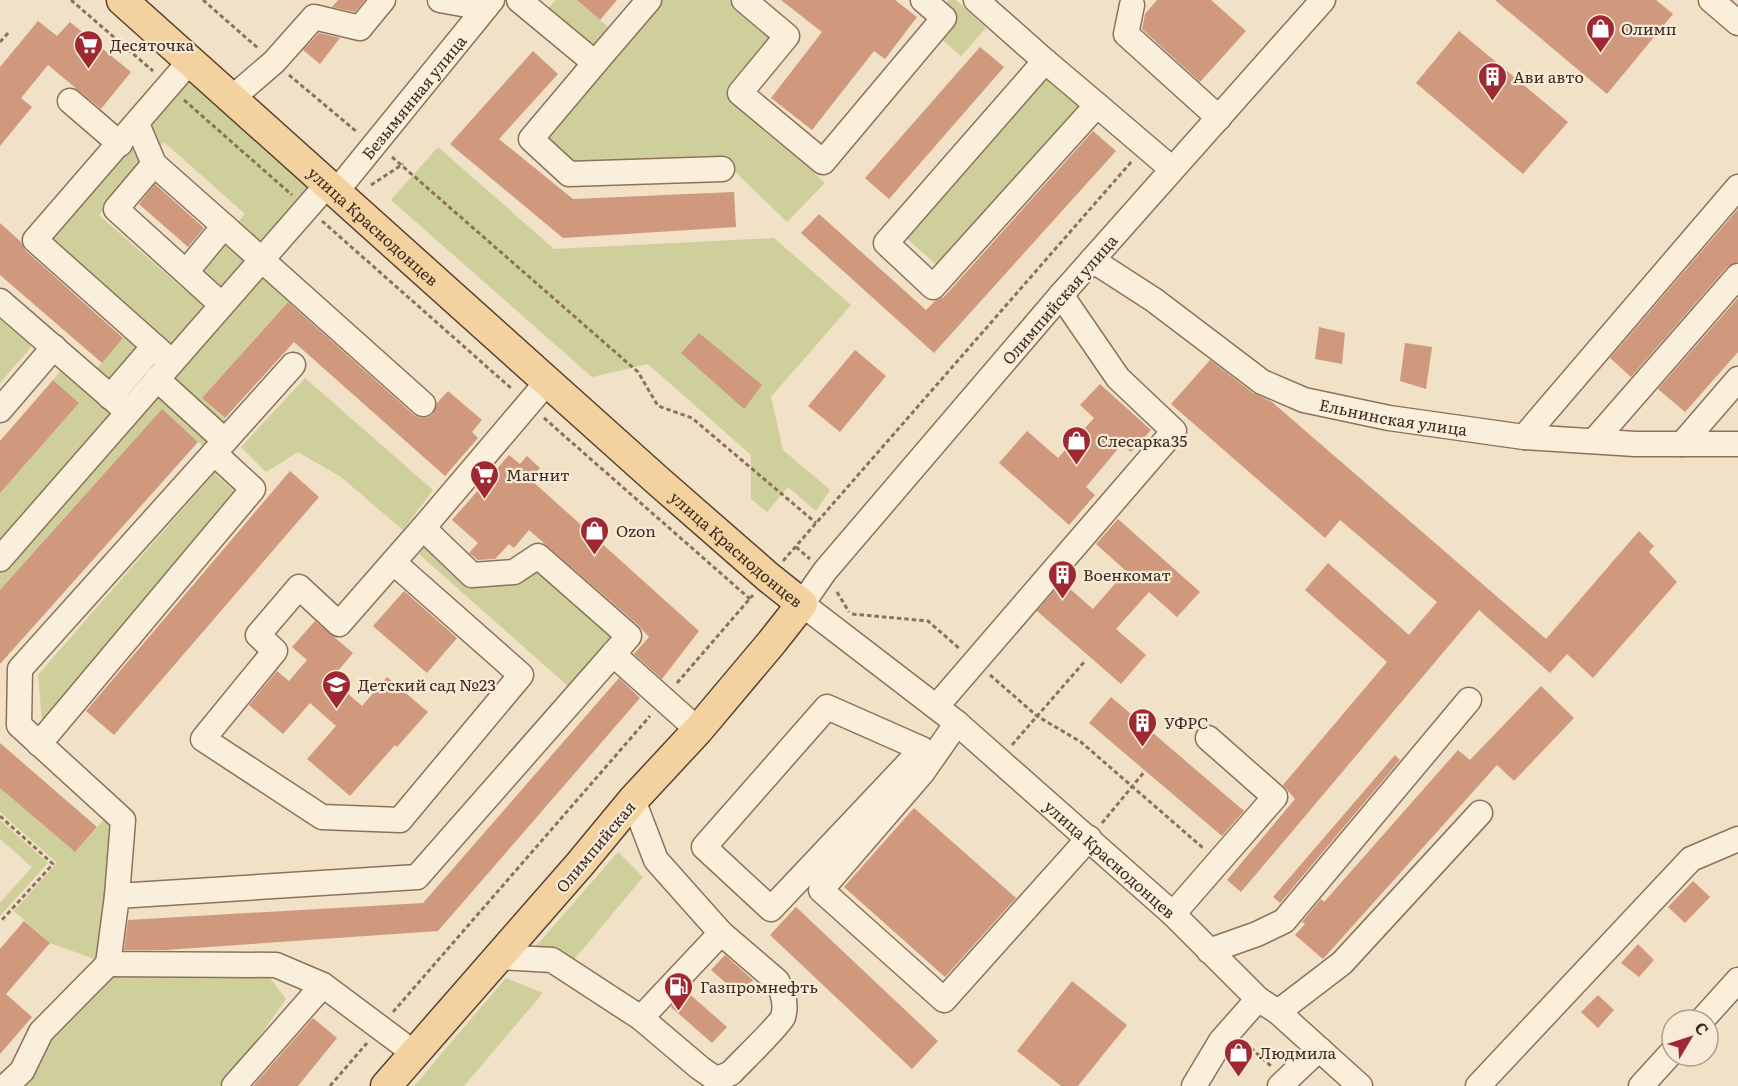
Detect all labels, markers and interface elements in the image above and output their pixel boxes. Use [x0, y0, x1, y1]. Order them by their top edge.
shop icon: Олимп [1584, 12, 1616, 54]
place label: Олимп [1621, 16, 1677, 40]
supermarket icon: Десяточка [73, 28, 105, 70]
street label: Безымянная улица [355, 29, 471, 164]
place label: Десяточка [110, 32, 194, 56]
building icon: Ави авто [1476, 60, 1508, 102]
place label: Ави авто [1513, 64, 1584, 88]
street label: улица Краснодонцев [303, 160, 444, 291]
street label: Олимпийская улица [996, 228, 1123, 369]
street label: Ельнинская улица [1317, 392, 1469, 441]
shop icon: Слесарка35 [1060, 424, 1092, 466]
place label: Слесарка35 [1097, 428, 1187, 452]
supermarket icon: Магнит [469, 458, 501, 500]
place label: Магнит [506, 462, 570, 486]
street label: улица Краснодонцев [665, 485, 808, 613]
shop icon: Ozon [579, 514, 611, 556]
place label: Ozon [616, 518, 656, 542]
building icon: Военкомат [1046, 558, 1078, 600]
place label: Военкомат [1083, 562, 1171, 586]
school or university icon: Детский сад №23 [321, 668, 353, 710]
place label: Детский сад №23 [358, 672, 496, 696]
building icon: УФРС [1127, 706, 1159, 748]
place label: УФРС [1164, 710, 1208, 734]
street label: улица Краснодонцев [1039, 794, 1181, 923]
street label: Олимпийская [549, 795, 641, 897]
fuel station icon: Газпромнефть [663, 970, 695, 1012]
place label: Газпромнефть [700, 974, 818, 998]
north arrow [1660, 1008, 1720, 1068]
text: С [1690, 1016, 1715, 1040]
shop icon: Людмила [1222, 1036, 1254, 1078]
place label: Людмила [1259, 1040, 1337, 1064]

